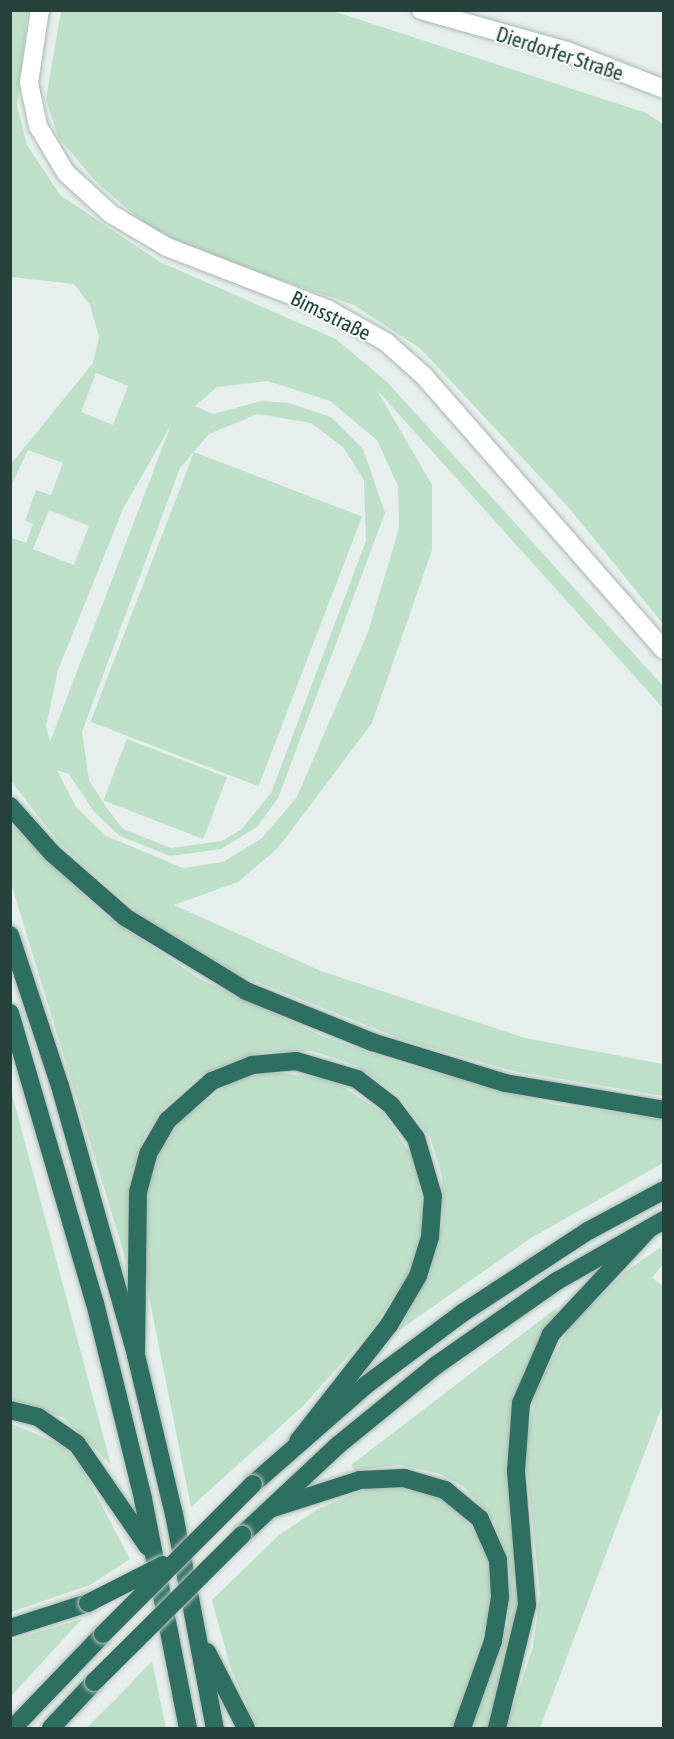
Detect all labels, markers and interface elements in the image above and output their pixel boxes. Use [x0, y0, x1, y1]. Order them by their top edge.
street label: Dierdorfer Straße [493, 21, 627, 85]
street label: Bimsstraße [287, 285, 375, 345]

